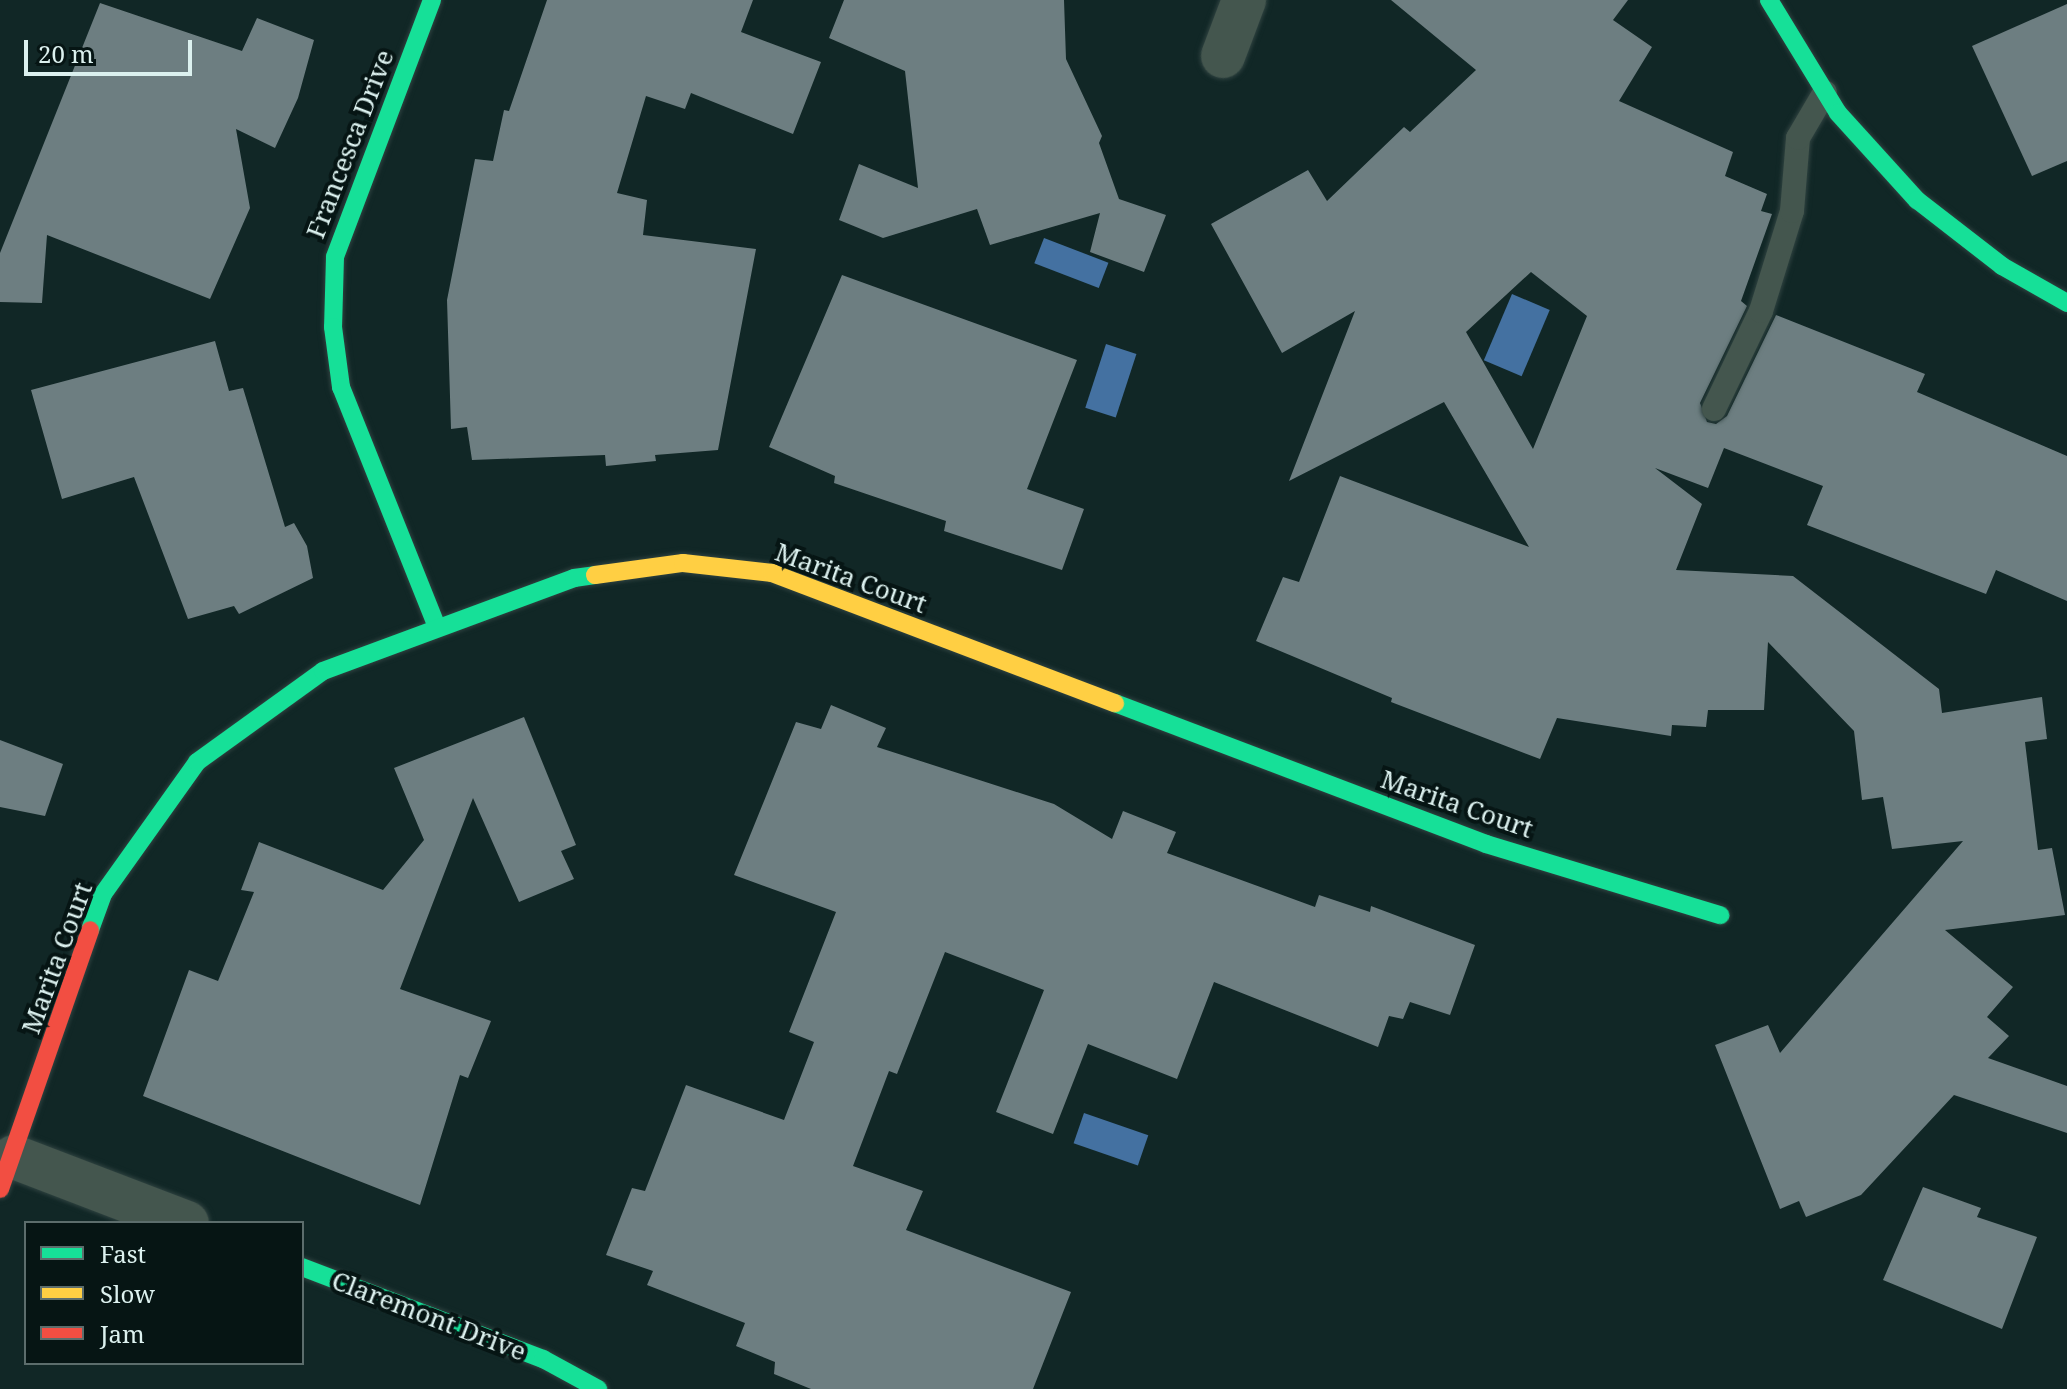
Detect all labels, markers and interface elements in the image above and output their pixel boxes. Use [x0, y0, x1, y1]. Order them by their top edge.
scale bar [28, 24, 196, 74]
text: 20 m [38, 37, 94, 70]
street label: Francesca Drive [300, 45, 400, 243]
street label: Marita Court [771, 536, 931, 620]
street label: Marita Court [1377, 763, 1537, 845]
street label: Marita Court [15, 878, 99, 1038]
legend [24, 1221, 304, 1365]
text: Fast [100, 1237, 146, 1270]
street label: Claremont Drive [327, 1265, 531, 1367]
text: Slow [100, 1277, 155, 1310]
text: Jam [100, 1317, 145, 1350]

